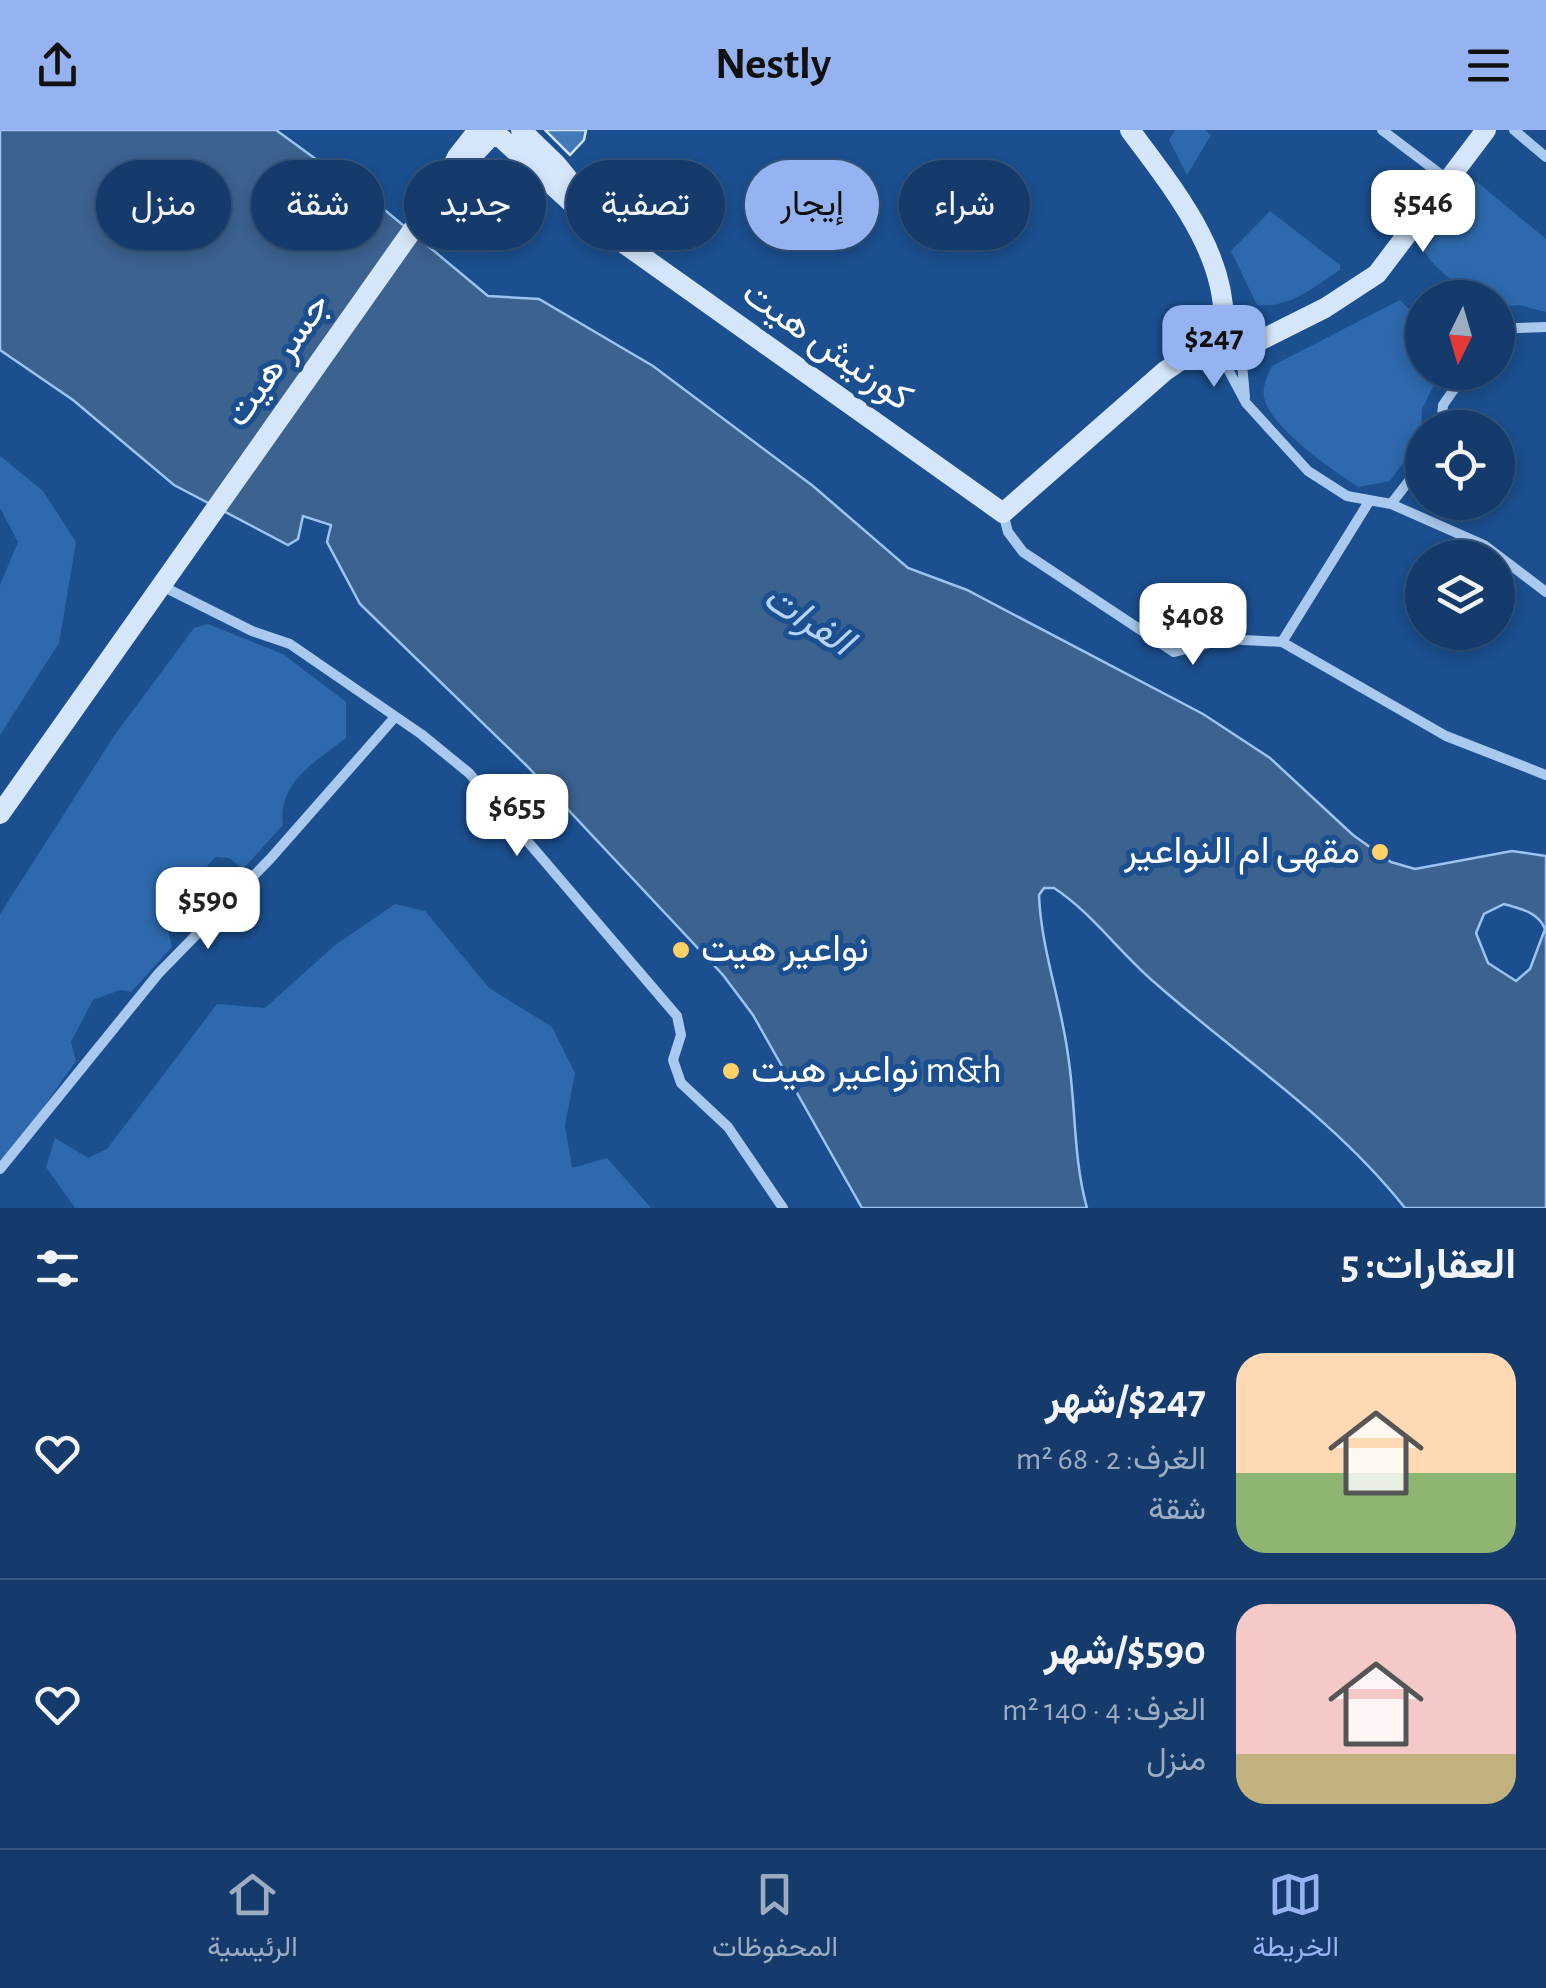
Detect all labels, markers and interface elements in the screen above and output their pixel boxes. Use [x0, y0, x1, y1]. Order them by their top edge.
icon: share [30, 38, 85, 93]
icon: menu [1461, 38, 1516, 93]
text: Nestly [715, 42, 831, 87]
chip: منزل [96, 160, 231, 250]
chip: شقة [251, 160, 384, 250]
chip: جديد [404, 160, 546, 250]
chip: تصفية [566, 160, 725, 250]
chip: إيجار [745, 160, 879, 250]
chip: شراء [899, 160, 1030, 250]
pin: $546 [1364, 170, 1482, 255]
text: $546 [1393, 186, 1453, 218]
street label: كورنيش هيت [734, 274, 919, 420]
north arrow [1405, 280, 1515, 390]
map controls [1405, 280, 1515, 650]
street label: جسر هيت [218, 286, 339, 435]
pin: $247 [1155, 305, 1273, 390]
text: $247 [1184, 321, 1244, 353]
button: locate [1405, 410, 1515, 520]
button: layers [1405, 540, 1515, 650]
water label: الفرات [755, 577, 864, 668]
pin: $408 [1134, 583, 1252, 668]
text: $408 [1162, 599, 1224, 631]
pin: $655 [458, 774, 576, 859]
text: $655 [488, 790, 546, 822]
place label: مقهى ام النواعير [1123, 833, 1360, 875]
marker: مقهى ام النواعير [1369, 841, 1391, 863]
pin: $590 [149, 867, 267, 952]
text: $590 [178, 883, 238, 915]
place label: نواعير هيت [701, 931, 869, 971]
marker: نواعير هيت [670, 939, 692, 961]
place label: نواعير هيت m&h [751, 1052, 1002, 1092]
marker: نواعير هيت m&h [720, 1060, 742, 1082]
icon: filters [30, 1241, 85, 1296]
text: العقارات: 5 [1341, 1244, 1516, 1286]
text: $247/شهر [1045, 1379, 1206, 1421]
icon: home [1316, 1393, 1436, 1513]
icon: heart [30, 1426, 85, 1481]
text: الغرف: 2 · 68 m² [1016, 1443, 1206, 1475]
text: شقة [1148, 1493, 1206, 1525]
text: $590/شهر [1044, 1630, 1206, 1672]
icon: home [1316, 1644, 1436, 1764]
icon: heart [30, 1677, 85, 1732]
text: الغرف: 4 · 140 m² [1002, 1694, 1206, 1726]
text: منزل [1146, 1744, 1206, 1776]
tab: الرئيسية [207, 1867, 298, 1971]
tab: المحفوظات [712, 1867, 838, 1971]
tab: الخريطة [1252, 1867, 1339, 1971]

